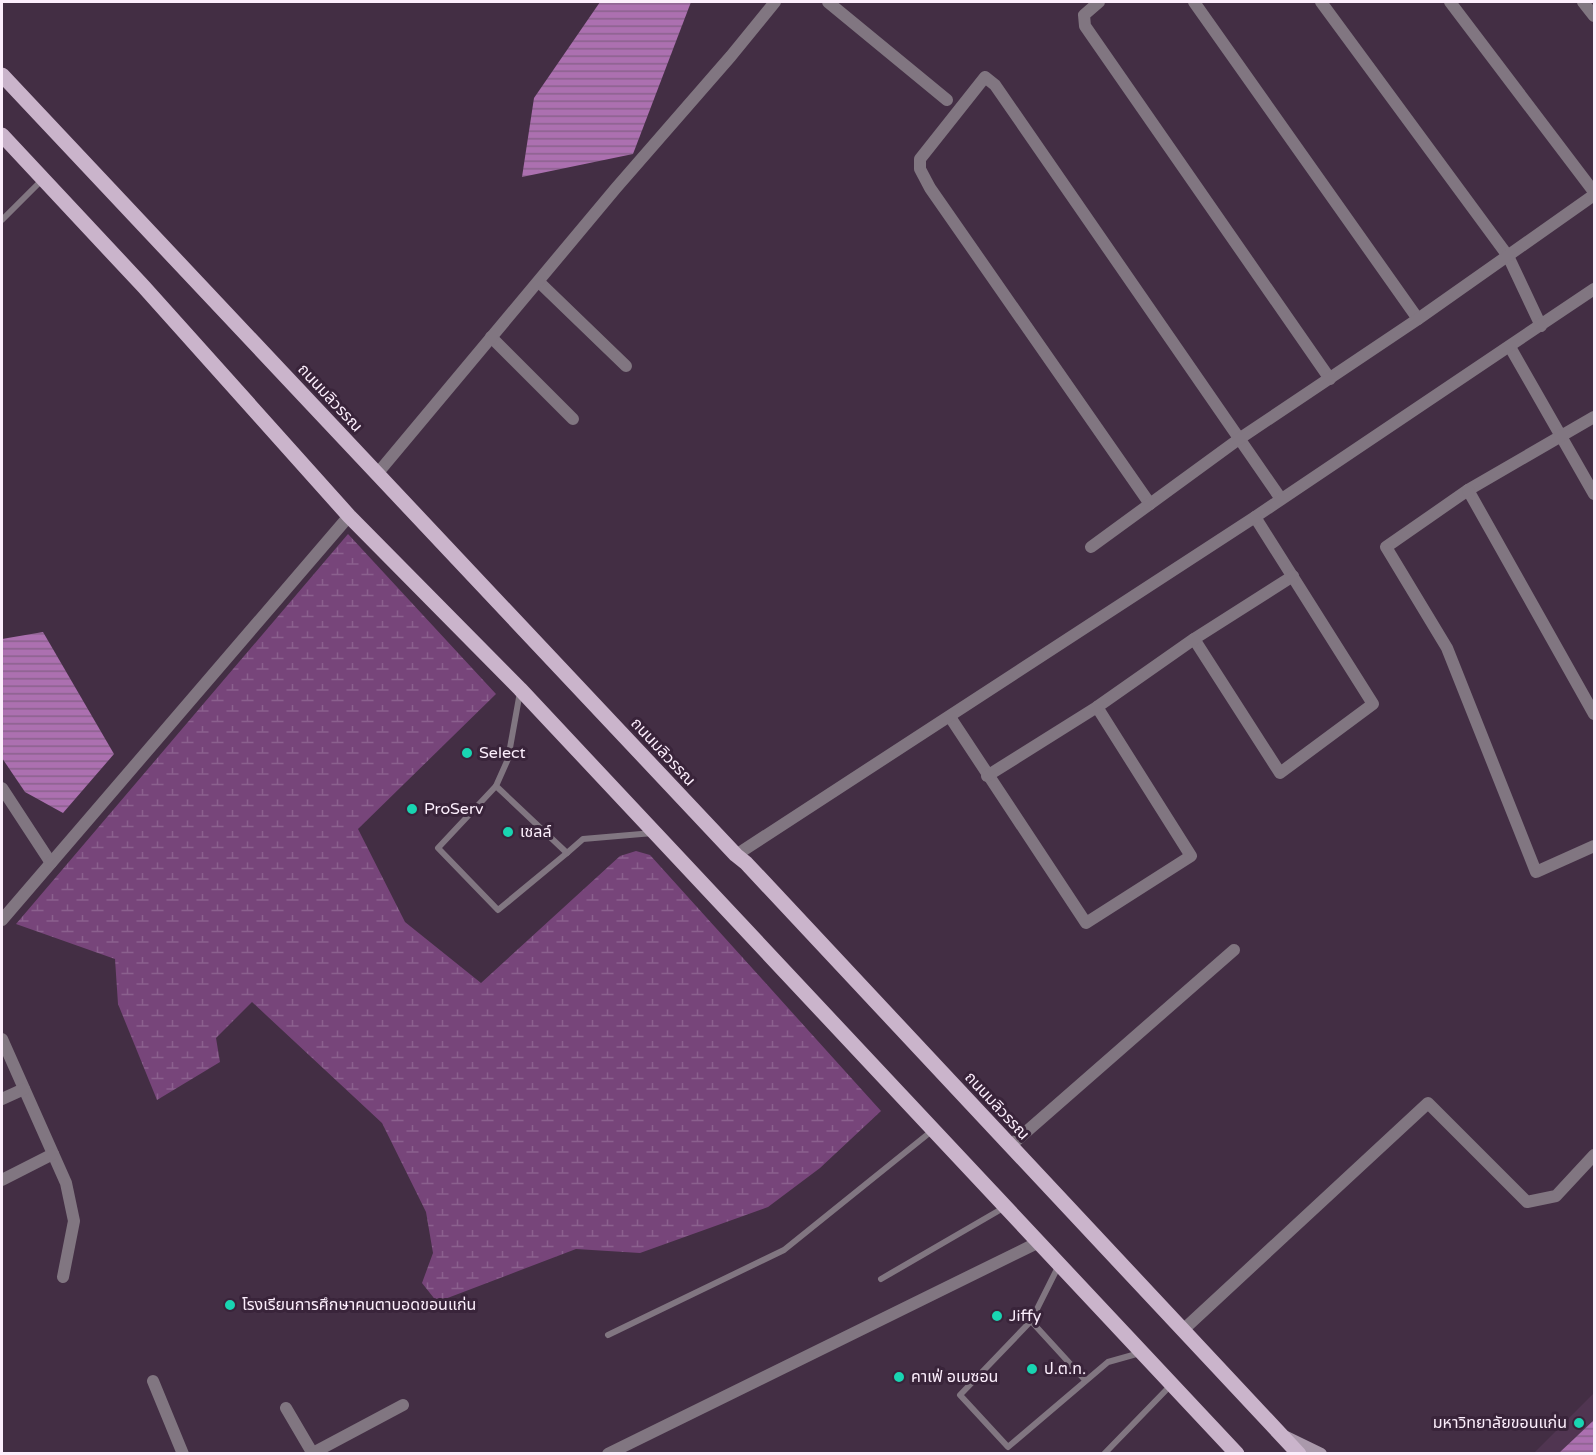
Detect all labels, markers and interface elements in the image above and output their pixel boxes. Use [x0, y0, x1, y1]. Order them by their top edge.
street label: ถนนมลิวรรณ [293, 360, 367, 436]
street label: ถนนมลิวรรณ [626, 714, 700, 790]
place label: Select [479, 743, 526, 763]
marker: Select [460, 746, 474, 760]
place label: ProServ [424, 799, 484, 819]
marker: ProServ [405, 802, 419, 816]
place label: เชลล์ [520, 822, 552, 842]
marker: เชลล์ [501, 825, 515, 839]
street label: ถนนมลิวรรณ [960, 1068, 1034, 1144]
place label: โรงเรียนการศึกษาคนตาบอดขอนแก่น [242, 1295, 476, 1315]
marker: โรงเรียนการศึกษาคนตาบอดขอนแก่น [223, 1298, 237, 1312]
place label: Jiffy [1009, 1306, 1042, 1326]
marker: Jiffy [990, 1309, 1004, 1323]
place label: ป.ต.ท. [1044, 1359, 1086, 1379]
marker: ป.ต.ท. [1025, 1362, 1039, 1376]
place label: คาเฟ่ อเมซอน [911, 1367, 998, 1387]
marker: คาเฟ่ อเมซอน [892, 1370, 906, 1384]
place label: มหาวิทยาลัยขอนแก่น [1433, 1413, 1567, 1433]
marker: มหาวิทยาลัยขอนแก่น [1572, 1416, 1586, 1430]

